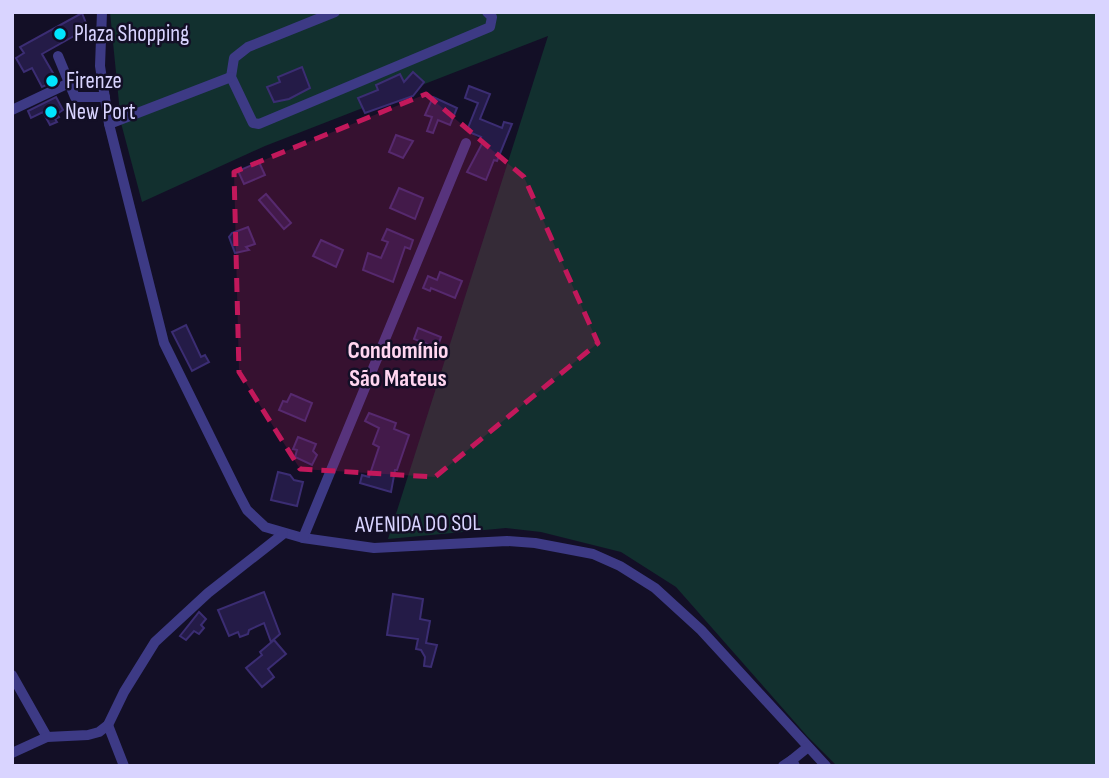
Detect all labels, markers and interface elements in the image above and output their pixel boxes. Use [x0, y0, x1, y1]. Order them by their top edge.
place label: Plaza Shopping [74, 20, 189, 48]
marker: Plaza Shopping [52, 26, 68, 42]
place label: Firenze [66, 67, 122, 95]
marker: Firenze [44, 73, 60, 89]
place label: New Port [65, 98, 136, 126]
marker: New Port [43, 104, 59, 120]
district label: Condomínio São Mateus [348, 336, 449, 393]
street label: AVENIDA DO SOL [354, 509, 482, 539]

